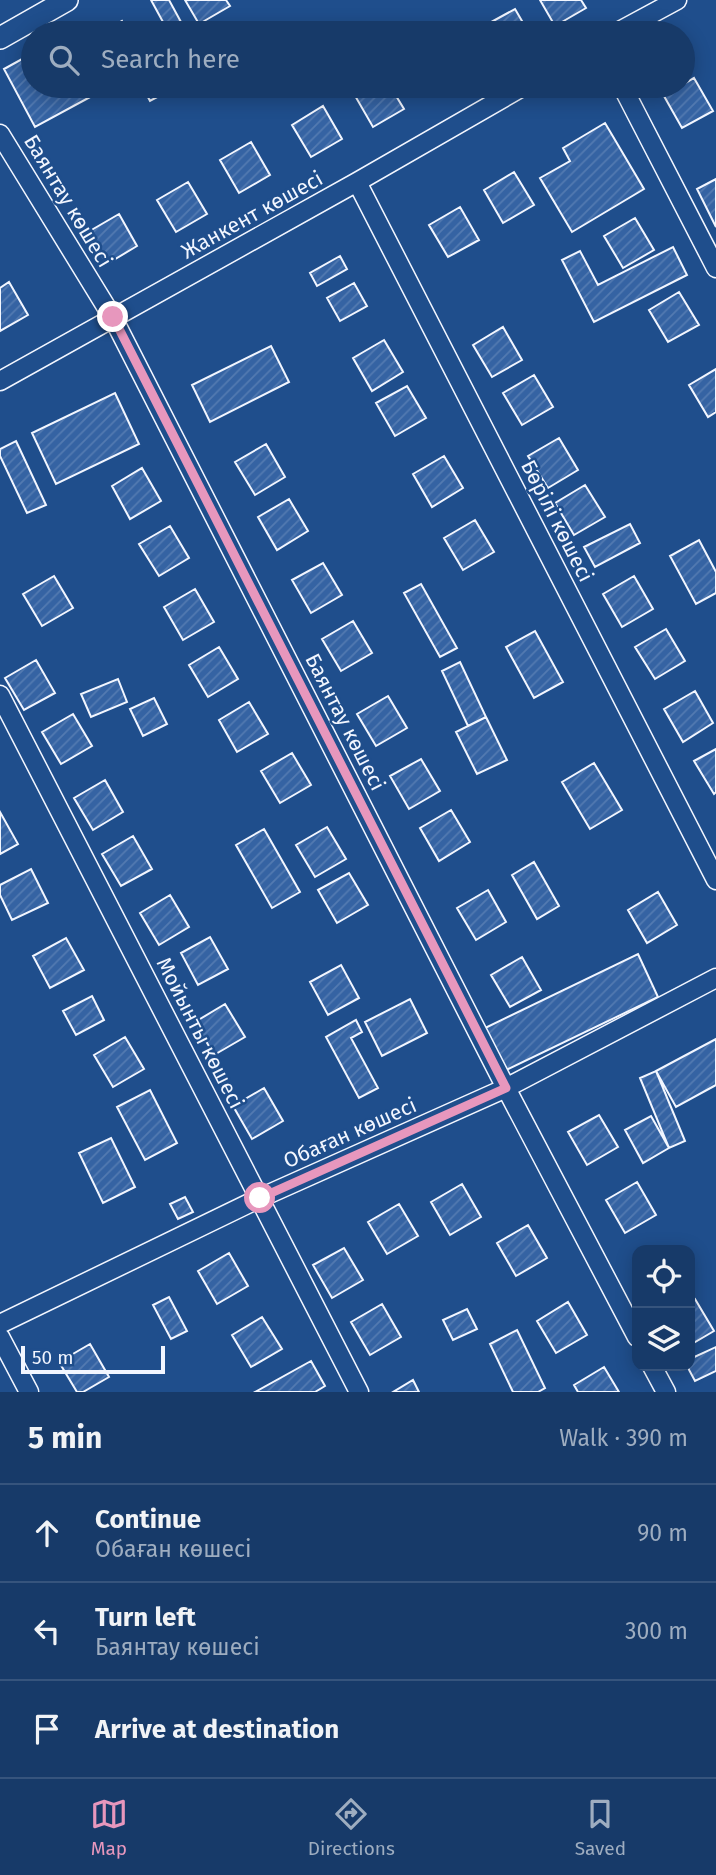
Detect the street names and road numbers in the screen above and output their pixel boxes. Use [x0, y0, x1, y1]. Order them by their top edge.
street label: Баянтау көшесі [18, 130, 118, 272]
street label: Жанкент көшесі [177, 165, 327, 265]
street label: Бөрілі көшесі [515, 456, 599, 586]
street label: Баянтау көшесі [299, 649, 391, 795]
street label: Мойынты көшесі [151, 953, 249, 1113]
street label: Обаған көшесі [279, 1092, 421, 1174]

